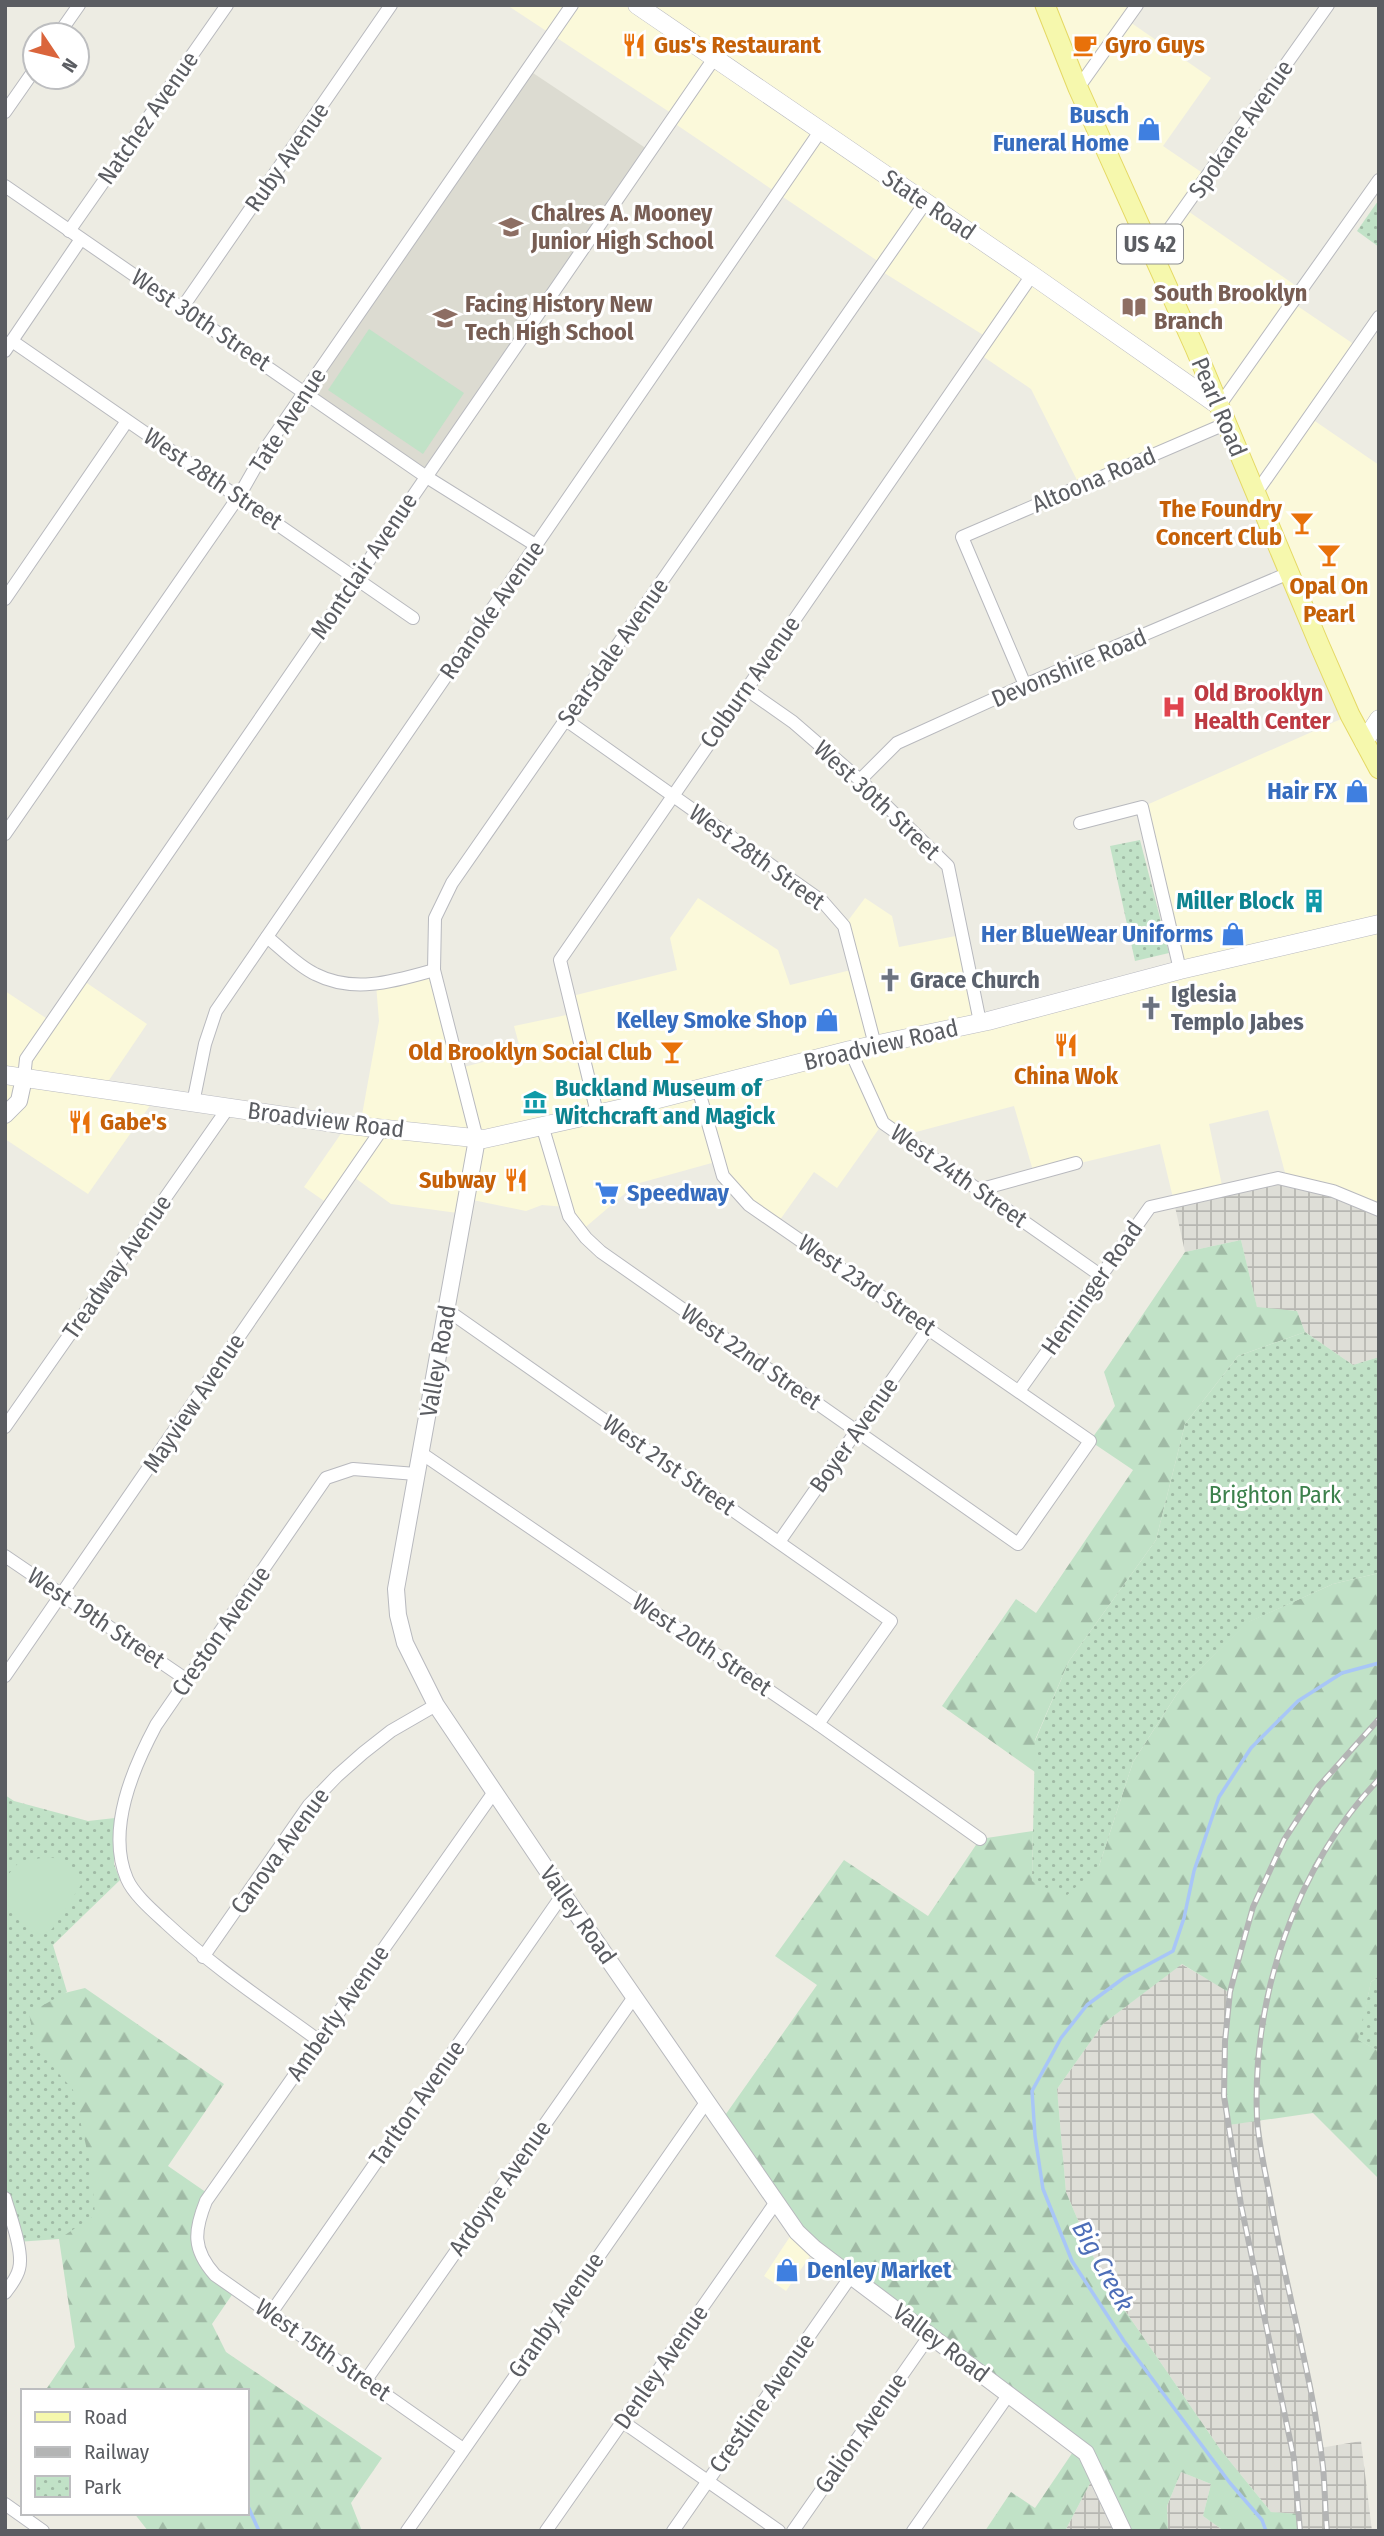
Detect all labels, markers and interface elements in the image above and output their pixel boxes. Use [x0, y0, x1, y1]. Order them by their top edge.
north arrow [21, 21, 91, 91]
restaurant icon: Gus's Restaurant [620, 31, 648, 59]
place label: Gus's Restaurant [654, 31, 821, 59]
cafe icon: Gyro Guys [1071, 31, 1099, 59]
place label: Gyro Guys [1105, 31, 1205, 59]
street label: Natchez Avenue [92, 46, 204, 190]
text: N [57, 54, 82, 77]
street label: Spokane Avenue [1183, 55, 1299, 203]
street label: Ruby Avenue [239, 97, 335, 217]
place label: Busch Funeral Home [993, 101, 1129, 157]
shop icon: Busch Funeral Home [1135, 115, 1163, 143]
street label: State Road [877, 164, 981, 246]
place label: Chalres A. Mooney Junior High School [530, 199, 714, 255]
school or university icon: Chalres A. Mooney Junior High School [497, 213, 525, 241]
road number: US 42 [1117, 224, 1183, 264]
street label: West 30th Street [126, 263, 276, 377]
place label: South Brooklyn Branch [1154, 279, 1307, 335]
place label: Facing History New Tech High School [465, 290, 653, 346]
library icon: South Brooklyn Branch [1120, 293, 1148, 321]
school or university icon: Facing History New Tech High School [431, 304, 459, 332]
street label: Pearl Road [1186, 353, 1252, 461]
street label: Tate Avenue [244, 363, 332, 477]
street label: West 28th Street [138, 422, 288, 536]
street label: Altoona Road [1028, 441, 1160, 519]
street label: Montclair Avenue [305, 488, 423, 644]
place label: The Foundry Concert Club [1156, 495, 1283, 551]
bar icon: The Foundry Concert Club [1288, 509, 1316, 537]
street label: Roanoke Avenue [434, 535, 550, 685]
bar icon: Opal On Pearl [1315, 541, 1343, 569]
place label: Opal On Pearl [1290, 572, 1368, 628]
street label: Searsdale Avenue [552, 573, 674, 731]
street label: Colburn Avenue [694, 611, 806, 753]
street label: Devonshire Road [987, 623, 1151, 713]
place label: Old Brooklyn Health Center [1194, 679, 1331, 735]
hospital icon: Old Brooklyn Health Center [1160, 693, 1188, 721]
street label: West 30th Street [808, 735, 946, 866]
place label: Hair FX [1267, 777, 1337, 805]
shop icon: Hair FX [1343, 777, 1371, 805]
street label: West 28th Street [684, 798, 830, 916]
place label: Miller Block [1176, 887, 1295, 915]
building icon: Miller Block [1300, 887, 1328, 915]
place label: Her BlueWear Uniforms [981, 920, 1213, 948]
shop icon: Her BlueWear Uniforms [1219, 920, 1247, 948]
church icon: Grace Church [876, 966, 904, 994]
place label: Grace Church [910, 966, 1040, 994]
place label: Iglesia Templo Jabes [1171, 980, 1304, 1036]
church icon: Iglesia Templo Jabes [1137, 994, 1165, 1022]
place label: Kelley Smoke Shop [616, 1006, 807, 1034]
shop icon: Kelley Smoke Shop [813, 1006, 841, 1034]
street label: Broadview Road [801, 1014, 961, 1076]
restaurant icon: China Wok [1052, 1031, 1080, 1059]
place label: Old Brooklyn Social Club [408, 1038, 652, 1066]
bar icon: Old Brooklyn Social Club [658, 1038, 686, 1066]
place label: China Wok [1014, 1062, 1119, 1090]
place label: Buckland Museum of Witchcraft and Magick [555, 1074, 776, 1130]
museum icon: Buckland Museum of Witchcraft and Magick [521, 1088, 549, 1116]
street label: Broadview Road [246, 1097, 406, 1143]
restaurant icon: Gabe's [66, 1108, 94, 1136]
place label: Gabe's [100, 1108, 167, 1136]
street label: West 24th Street [885, 1119, 1033, 1233]
place label: Subway [419, 1166, 497, 1194]
restaurant icon: Subway [502, 1166, 530, 1194]
supermarket icon: Speedway [593, 1179, 621, 1207]
place label: Speedway [627, 1179, 730, 1207]
street label: Treadway Avenue [57, 1189, 177, 1345]
street label: Henninger Road [1036, 1216, 1148, 1360]
street label: West 23rd Street [793, 1229, 941, 1341]
street label: West 22nd Street [676, 1298, 827, 1416]
street label: Valley Road [414, 1303, 462, 1419]
street label: Mayview Avenue [137, 1328, 251, 1478]
street label: Boyer Avenue [804, 1372, 904, 1498]
street label: West 21st Street [597, 1409, 741, 1521]
park label: Brighton Park [1209, 1481, 1342, 1509]
street label: Creston Avenue [166, 1561, 276, 1701]
street label: West 19th Street [22, 1562, 170, 1674]
street label: West 20th Street [627, 1588, 777, 1702]
street label: Canova Avenue [225, 1783, 335, 1919]
street label: Valley Road [534, 1861, 622, 1969]
street label: Amberly Avenue [281, 1940, 395, 2086]
street label: Tarlton Avenue [363, 2035, 471, 2171]
street label: Ardoyne Avenue [443, 2115, 557, 2261]
water label: Big Creek [1065, 2215, 1141, 2317]
street label: Granby Avenue [502, 2247, 610, 2383]
shop icon: Denley Market [773, 2256, 801, 2284]
place label: Denley Market [807, 2256, 952, 2284]
street label: West 15th Street [250, 2293, 396, 2407]
street label: Valley Road [887, 2298, 995, 2388]
street label: Denley Avenue [608, 2300, 714, 2434]
street label: Crestline Avenue [704, 2328, 820, 2478]
street label: Galion Avenue [809, 2367, 913, 2499]
legend [21, 2389, 248, 2515]
text: Road [84, 2404, 128, 2430]
text: Railway [84, 2439, 150, 2465]
text: Park [84, 2474, 122, 2500]

